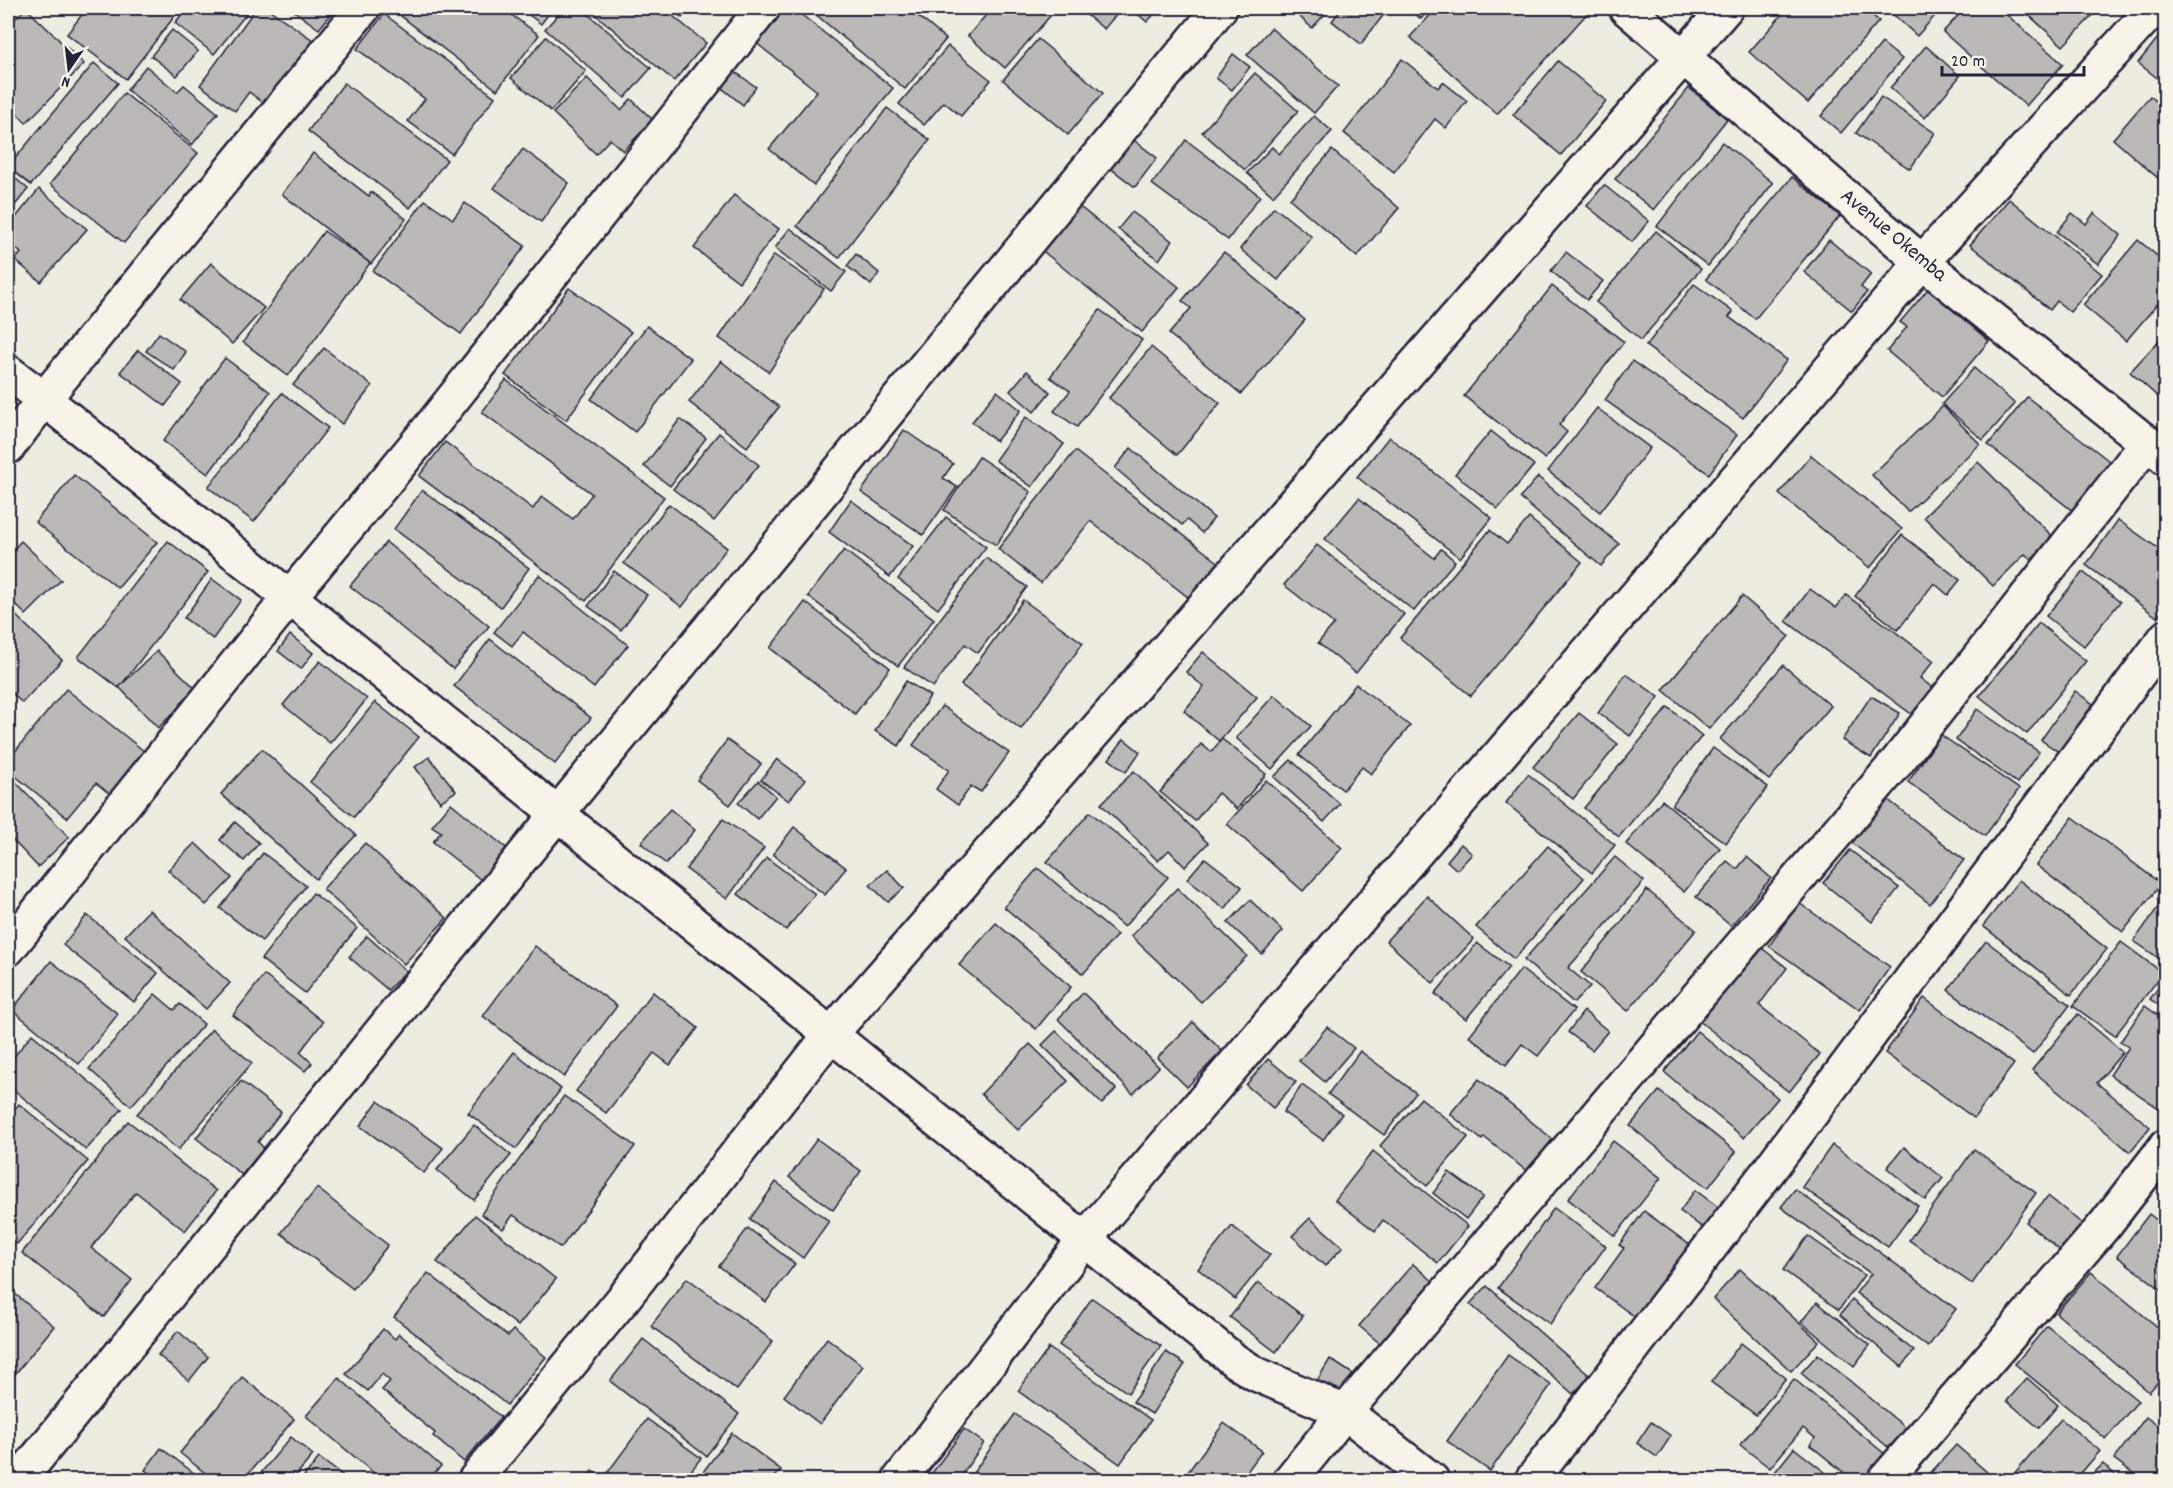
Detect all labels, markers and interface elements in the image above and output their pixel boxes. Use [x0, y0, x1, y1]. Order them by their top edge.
north arrow [39, 39, 99, 99]
scale bar [1942, 39, 2084, 77]
text: 20 m [1951, 50, 1985, 75]
text: N [59, 69, 73, 93]
street label: Avenue Okemba [1833, 182, 1954, 291]

